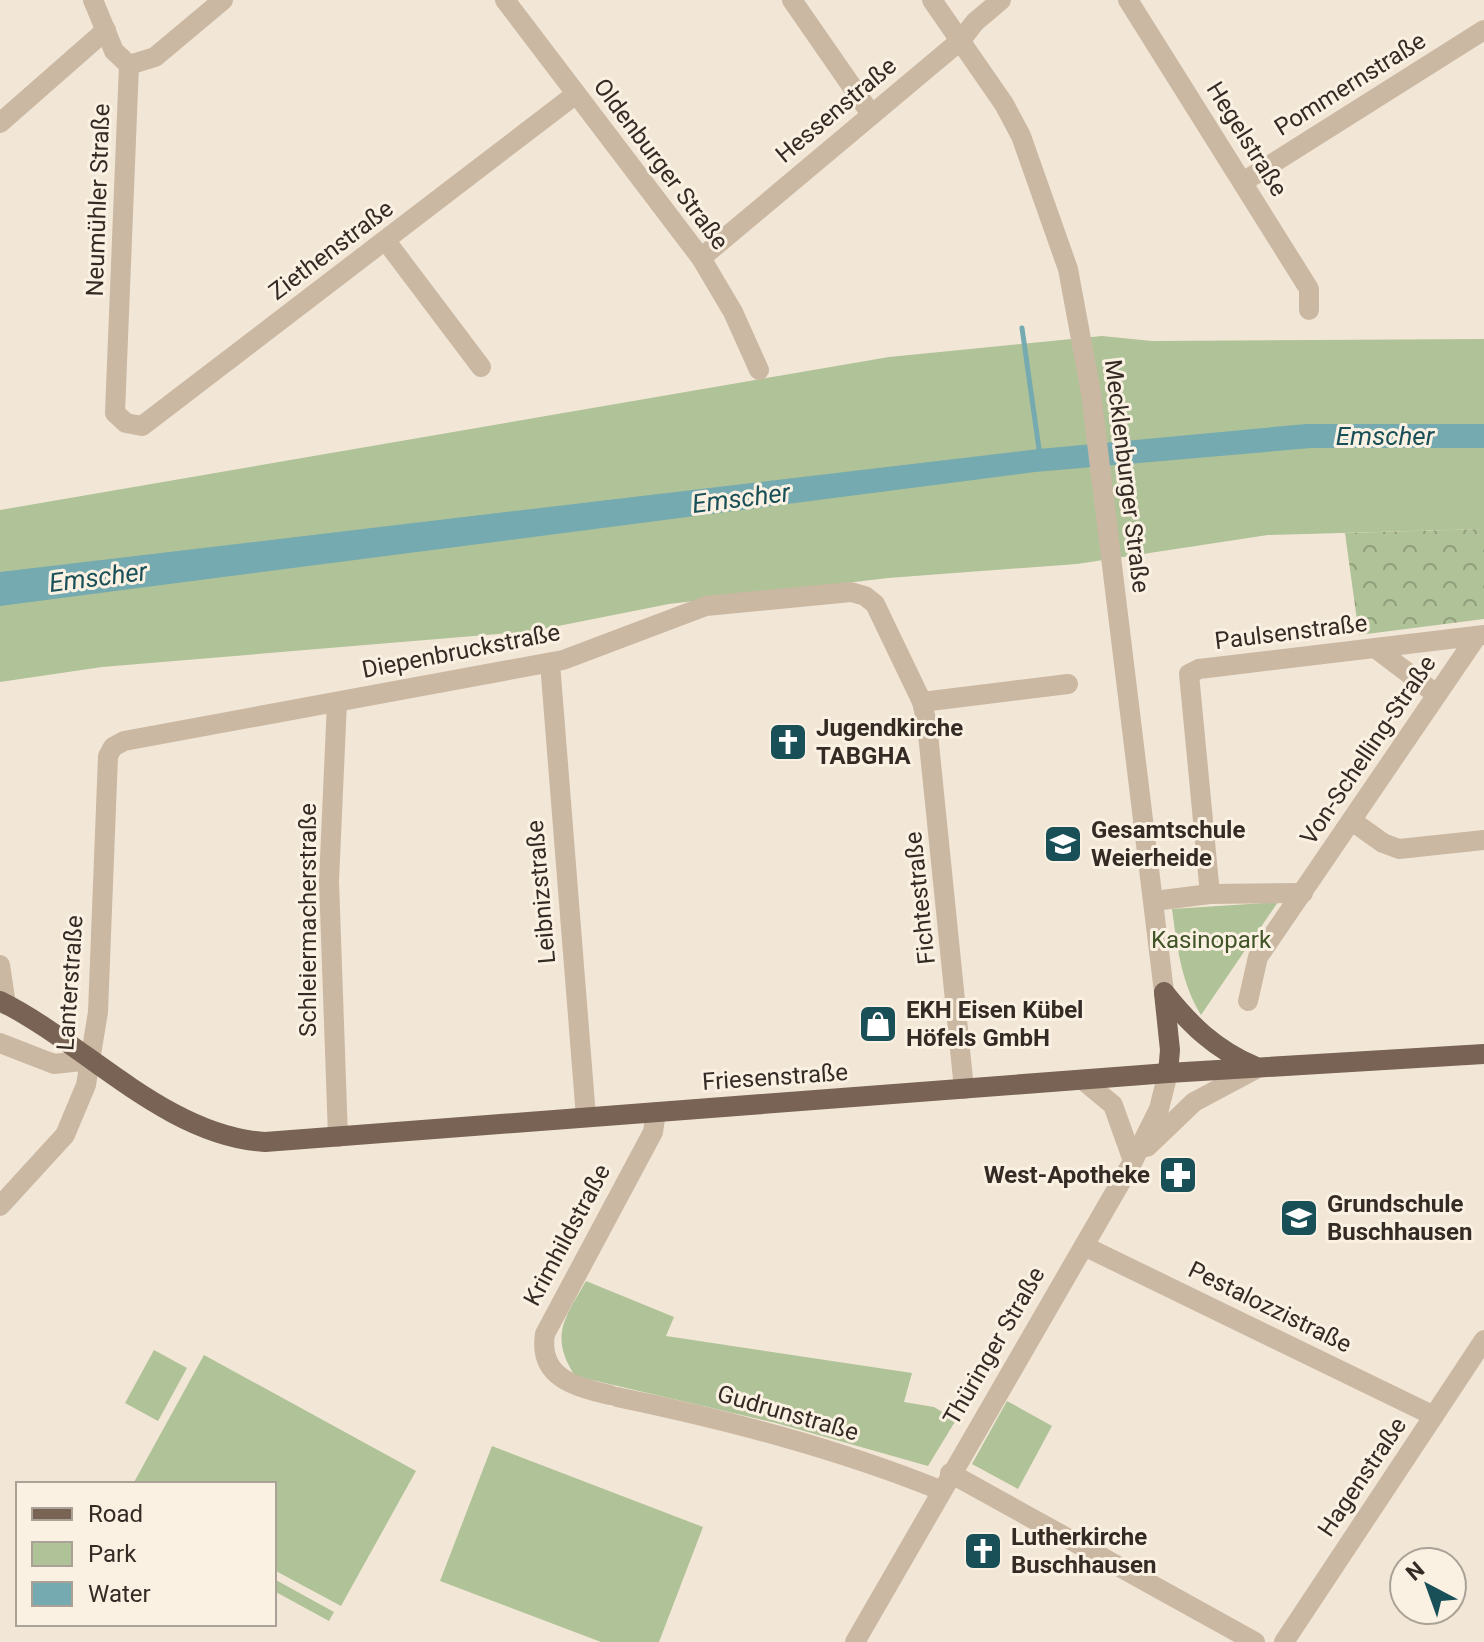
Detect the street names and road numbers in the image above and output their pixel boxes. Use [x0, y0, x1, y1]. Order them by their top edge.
street label: Pommernstraße [1269, 26, 1431, 142]
street label: Hessenstraße [770, 52, 902, 168]
street label: Oldenburger Straße [588, 73, 734, 255]
street label: Hegelstraße [1201, 77, 1293, 201]
street label: Neumühler Straße [81, 103, 115, 297]
street label: Ziethenstraße [263, 194, 399, 306]
street label: Mecklenburger Straße [1099, 358, 1155, 594]
street label: Paulsenstraße [1213, 609, 1369, 655]
street label: Diepenbruckstraße [360, 618, 562, 684]
street label: Von-Schelling-Straße [1294, 650, 1442, 850]
street label: Schleiermacherstraße [294, 803, 322, 1037]
street label: Leibnizstraße [521, 819, 561, 965]
street label: Fichtestraße [899, 830, 941, 966]
street label: Lanterstraße [51, 914, 89, 1052]
street label: Friesenstraße [701, 1058, 849, 1096]
street label: Krimhildstraße [518, 1159, 616, 1311]
street label: Pestalozzistraße [1184, 1255, 1356, 1359]
street label: Thüringer Straße [937, 1262, 1051, 1430]
street label: Gudrunstraße [714, 1379, 862, 1447]
street label: Hagenstraße [1312, 1412, 1412, 1542]

